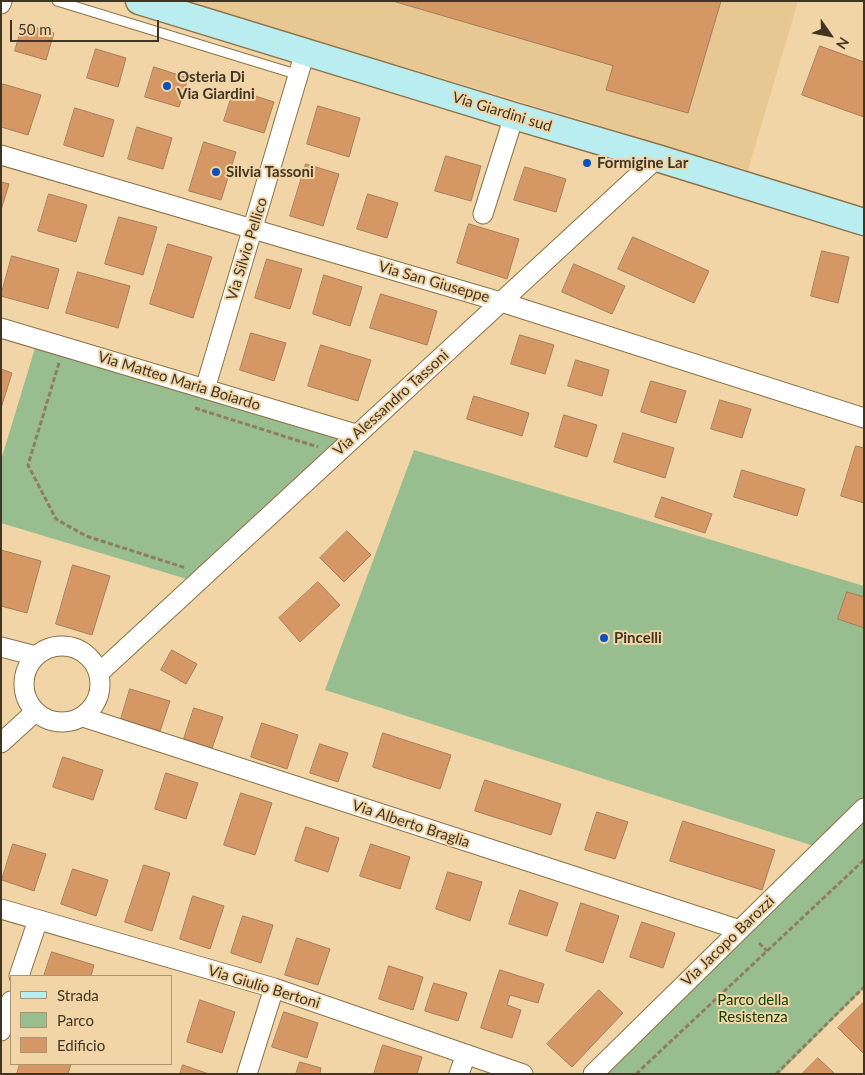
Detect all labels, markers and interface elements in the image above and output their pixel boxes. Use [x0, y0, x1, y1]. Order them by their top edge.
scale bar [12, 10, 161, 42]
north arrow [805, 10, 855, 60]
text: 50 m [18, 20, 52, 38]
text: N [833, 34, 853, 53]
place label: Osteria Di Via Giardini [177, 68, 255, 103]
marker: Osteria Di Via Giardini [161, 80, 173, 92]
street label: Via Giardini sud [450, 88, 554, 136]
place label: Formigine Lar [597, 154, 688, 172]
marker: Formigine Lar [581, 157, 593, 169]
place label: Silvia Tassoni [226, 163, 314, 181]
marker: Silvia Tassoni [210, 166, 222, 178]
street label: Via Silvio Pellico [223, 195, 271, 303]
street label: Via San Giuseppe [376, 258, 492, 306]
street label: Via Alessandro Tassoni [329, 346, 453, 460]
street label: Via Matteo Maria Boiardo [95, 348, 263, 414]
place label: Pincelli [614, 629, 662, 647]
marker: Pincelli [598, 632, 610, 644]
street label: Via Alberto Braglia [350, 796, 472, 852]
street label: Via Jacopo Barozzi [678, 892, 778, 990]
street label: Via Giulio Bertoni [206, 961, 322, 1013]
legend [10, 975, 172, 1065]
text: Strada [57, 986, 99, 1004]
park label: Parco della Resistenza [717, 991, 789, 1026]
text: Parco [57, 1011, 94, 1029]
text: Edificio [57, 1036, 105, 1054]

